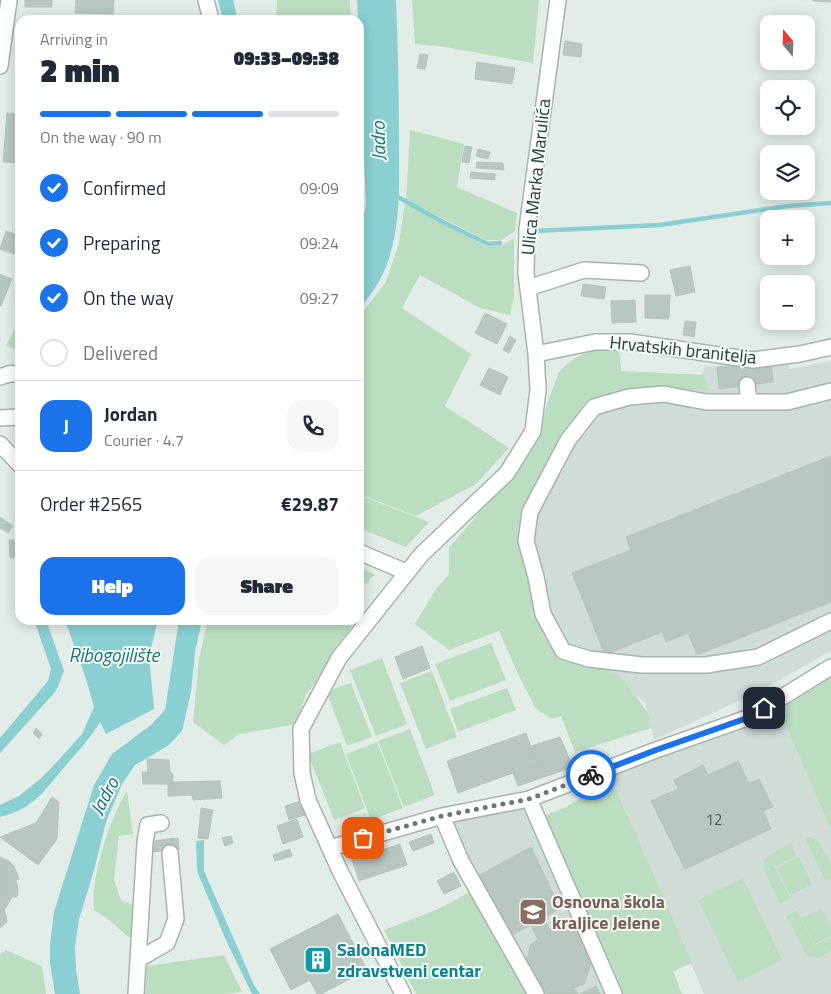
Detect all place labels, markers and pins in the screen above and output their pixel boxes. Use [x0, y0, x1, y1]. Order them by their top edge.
pin [743, 687, 785, 729]
pin [342, 817, 384, 859]
place label: Osnovna škola kraljice Jelene [552, 888, 665, 936]
school or university icon: Osnovna škola kraljice Jelene [518, 897, 548, 927]
place label: SalonaMED zdravstveni centar [337, 936, 481, 984]
building icon: SalonaMED zdravstveni centar [303, 945, 333, 975]

